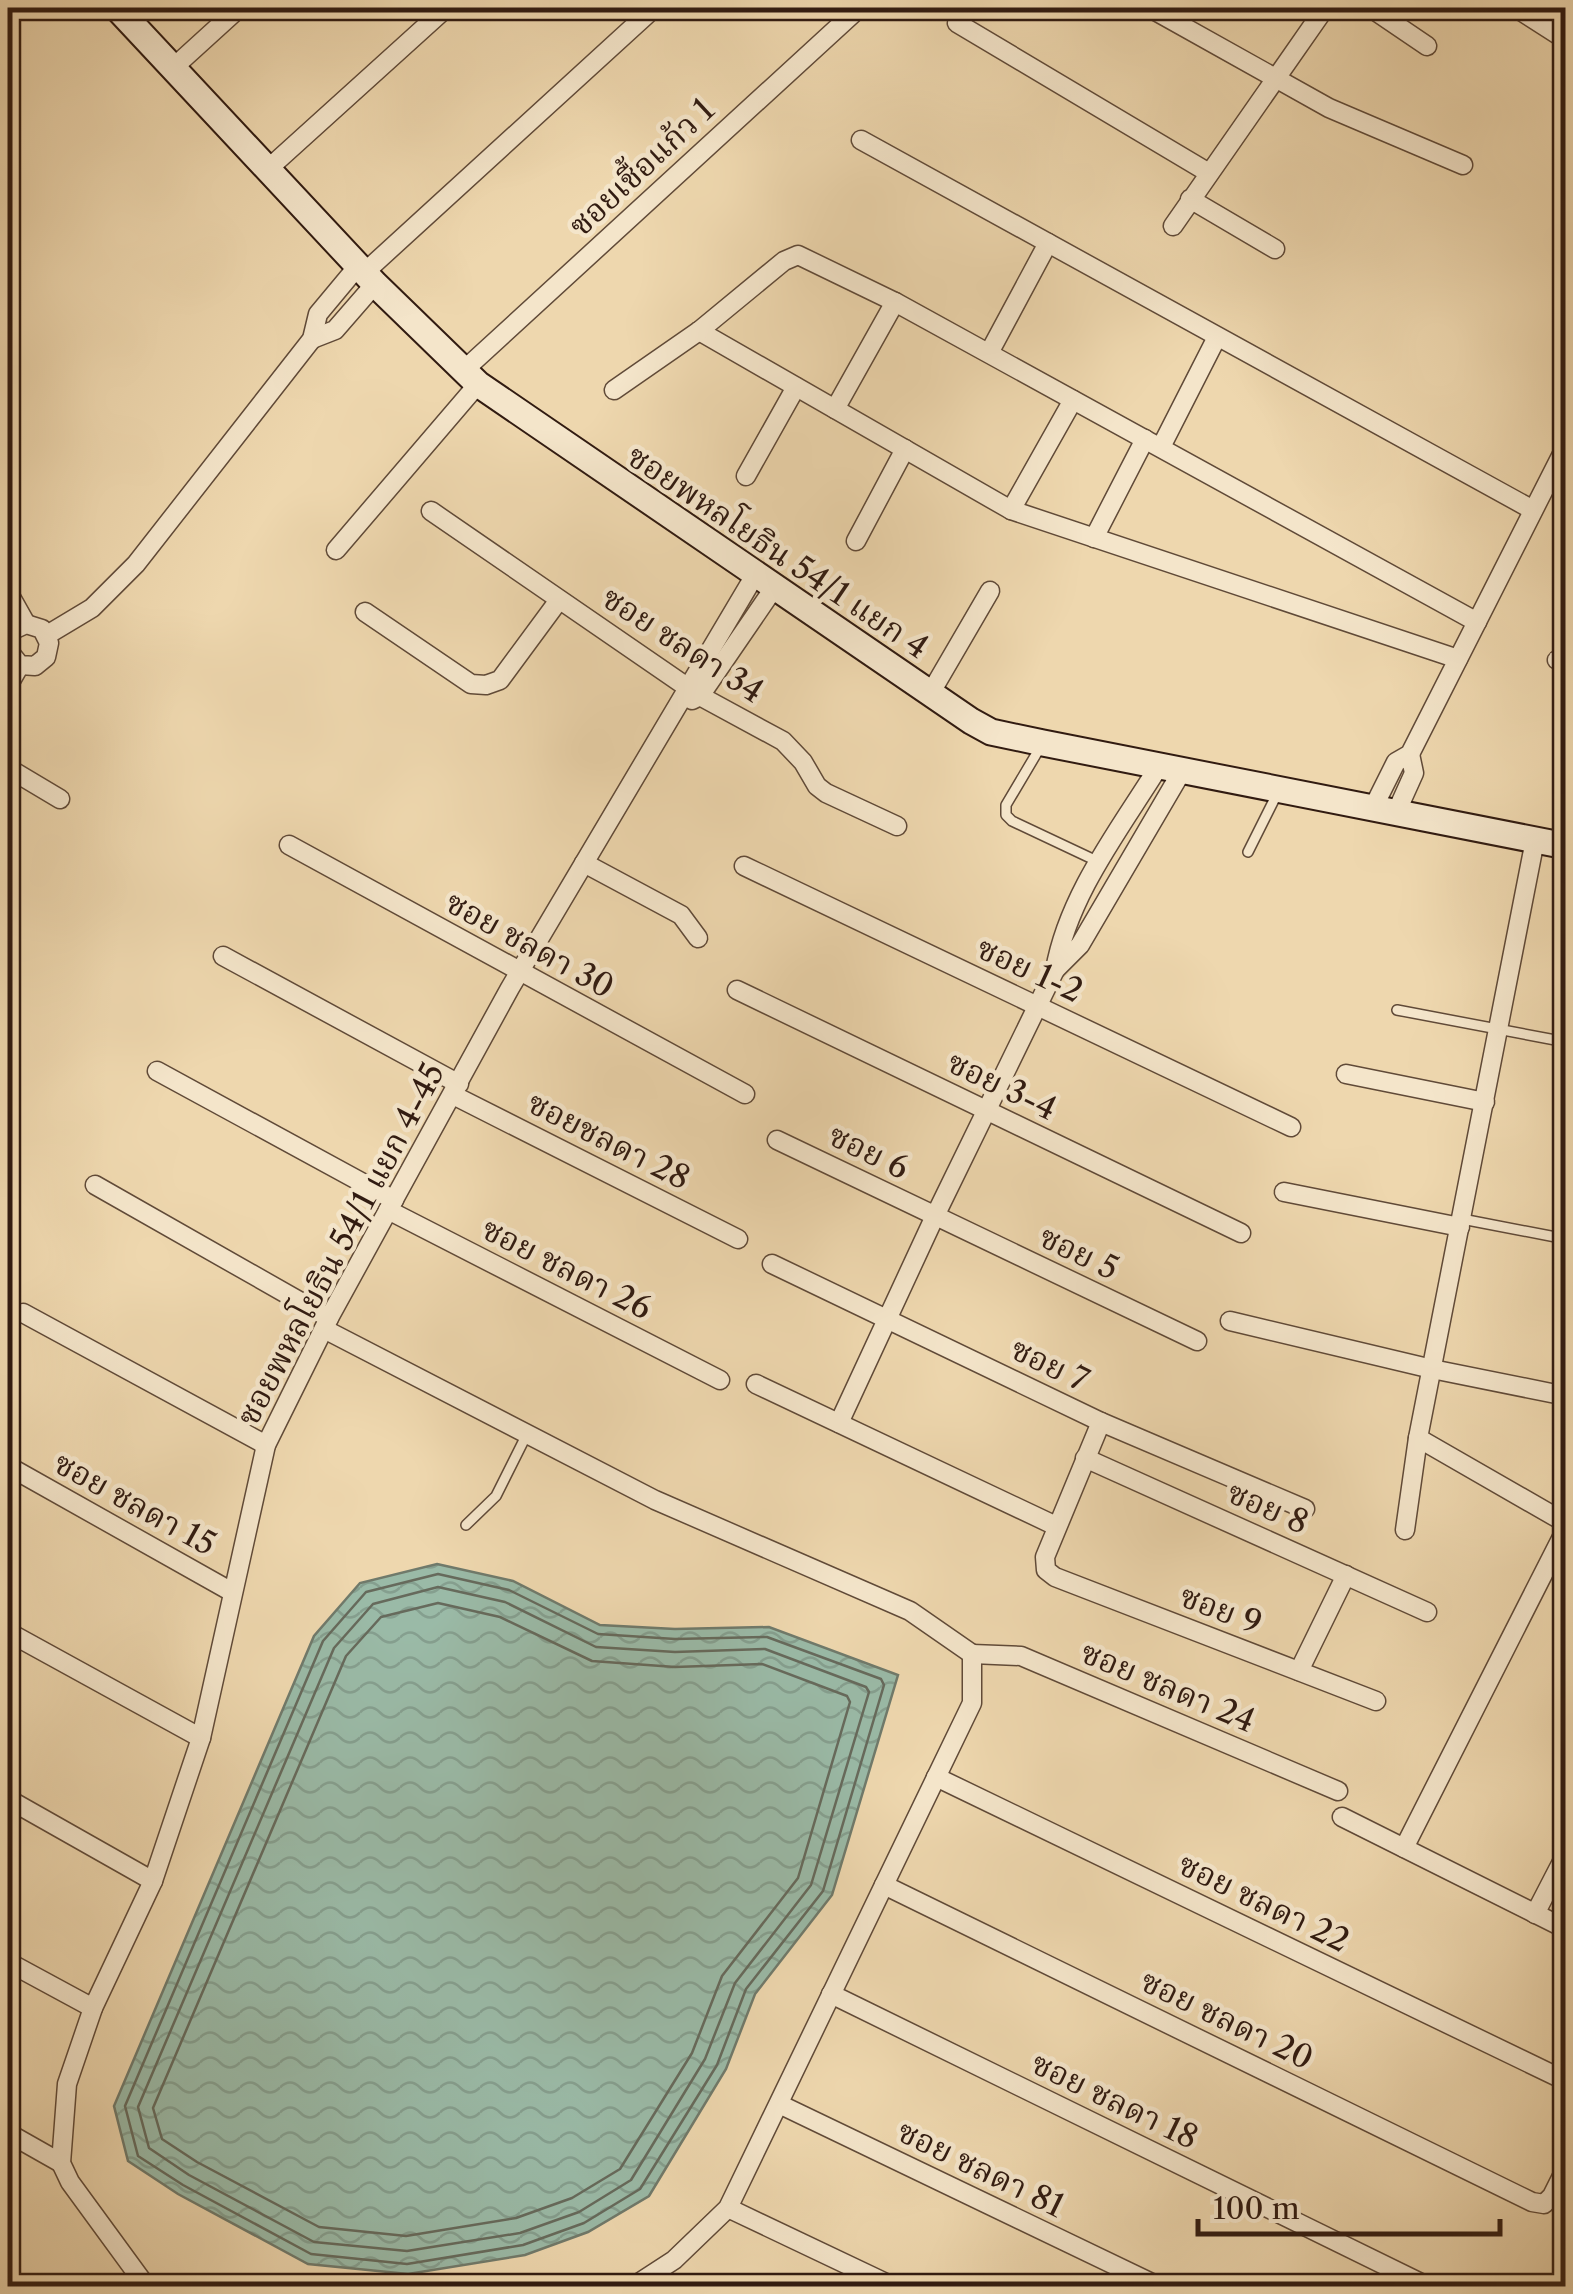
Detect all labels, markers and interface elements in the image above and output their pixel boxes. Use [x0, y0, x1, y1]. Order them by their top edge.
street label: ซอยเชื้อแก้ว 1 [558, 88, 722, 244]
street label: ซอยพหลโยธิน 54/1 แยก 4 [620, 434, 937, 666]
street label: ซอย ชลดา 34 [595, 577, 771, 711]
street label: ซอย ชลดา 30 [439, 882, 621, 1006]
street label: ซอย 1-2 [971, 928, 1089, 1010]
street label: ซอย 3-4 [941, 1042, 1063, 1128]
street label: ซอยพหลโยธิน 54/1 แยก 4-45 [226, 1055, 452, 1432]
street label: ซอยชลดา 28 [521, 1082, 697, 1198]
street label: ซอย 6 [823, 1115, 915, 1187]
street label: ซอย ชลดา 26 [476, 1209, 658, 1327]
street label: ซอย 5 [1033, 1216, 1125, 1288]
street label: ซอย 7 [1005, 1329, 1095, 1399]
street label: ซอย ชลดา 15 [47, 1443, 223, 1563]
street label: ซอย 8 [1221, 1472, 1315, 1542]
street label: ซอย 9 [1175, 1576, 1267, 1642]
street label: ซอย ชลดา 24 [1075, 1632, 1261, 1740]
street label: ซอย ชลดา 22 [1172, 1844, 1356, 1960]
street label: ซอย ชลดา 20 [1134, 1961, 1320, 2077]
street label: ซอย ชลดา 18 [1025, 2043, 1205, 2157]
street label: ซอย ชลดา 81 [891, 2111, 1071, 2225]
scale bar [1198, 2174, 1500, 2236]
text: 100 m [1213, 2190, 1300, 2227]

